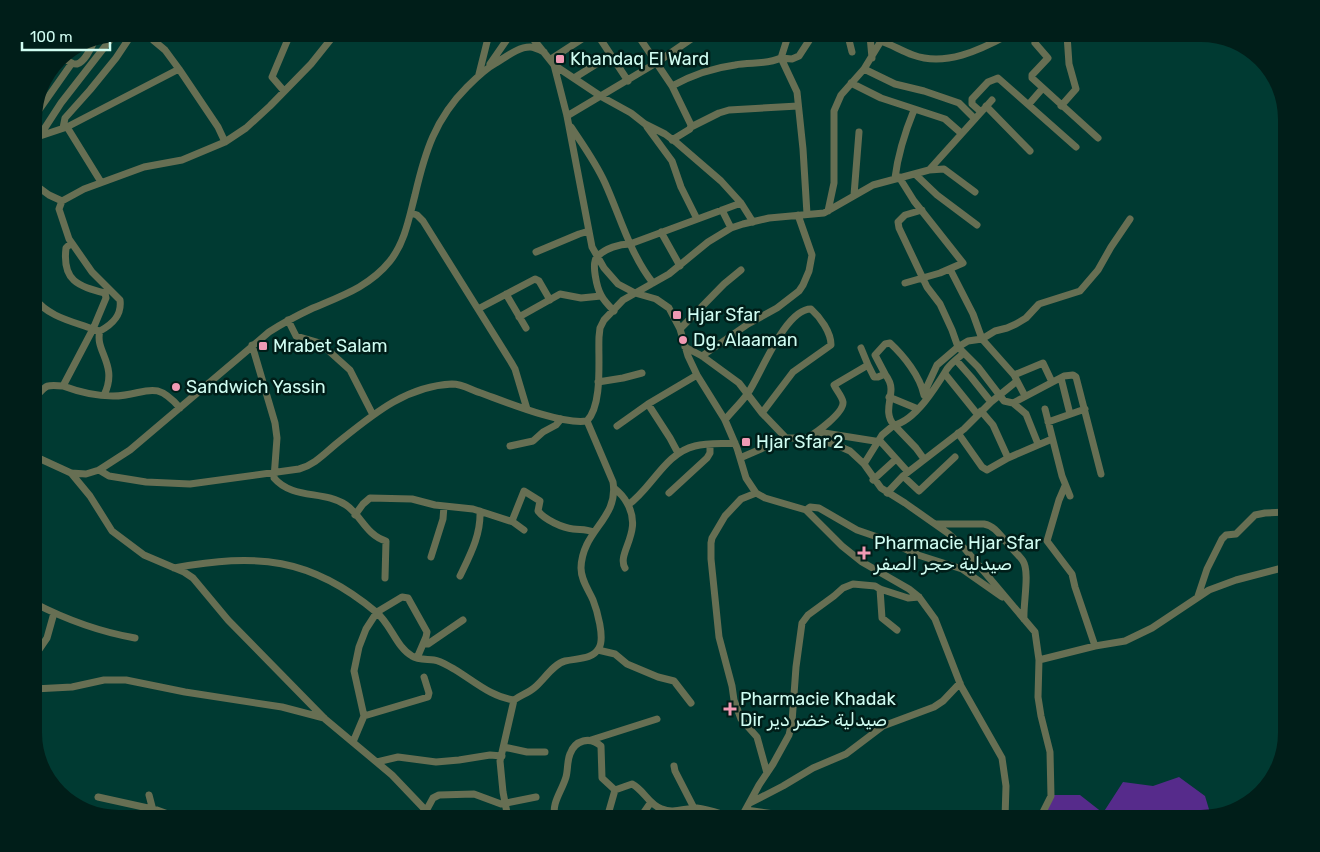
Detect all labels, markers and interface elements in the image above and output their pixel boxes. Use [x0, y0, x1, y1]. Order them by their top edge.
scale bar [22, 20, 110, 52]
text: 100 m [30, 28, 72, 46]
place label: Khandaq El Ward [570, 48, 709, 70]
marker: Khandaq El Ward [554, 53, 566, 65]
place label: Hjar Sfar [687, 304, 760, 326]
marker: Hjar Sfar [671, 309, 683, 321]
place label: Dg. Alaaman [693, 329, 798, 351]
marker: Dg. Alaaman [677, 334, 689, 346]
place label: Mrabet Salam [273, 335, 388, 357]
marker: Mrabet Salam [257, 340, 269, 352]
place label: Sandwich Yassin [186, 376, 326, 398]
marker: Sandwich Yassin [170, 381, 182, 393]
place label: Hjar Sfar 2 [756, 431, 844, 453]
marker: Hjar Sfar 2 [740, 436, 752, 448]
place label: Pharmacie Hjar Sfar صيدلية حجر الصفر [873, 532, 1041, 575]
marker: Pharmacie Hjar Sfar صيدلية حجر الصفر [858, 547, 870, 559]
place label: Pharmacie Khadak Dir صيدلية خضر دير [740, 688, 896, 731]
marker: Pharmacie Khadak Dir صيدلية خضر دير [724, 703, 736, 715]

